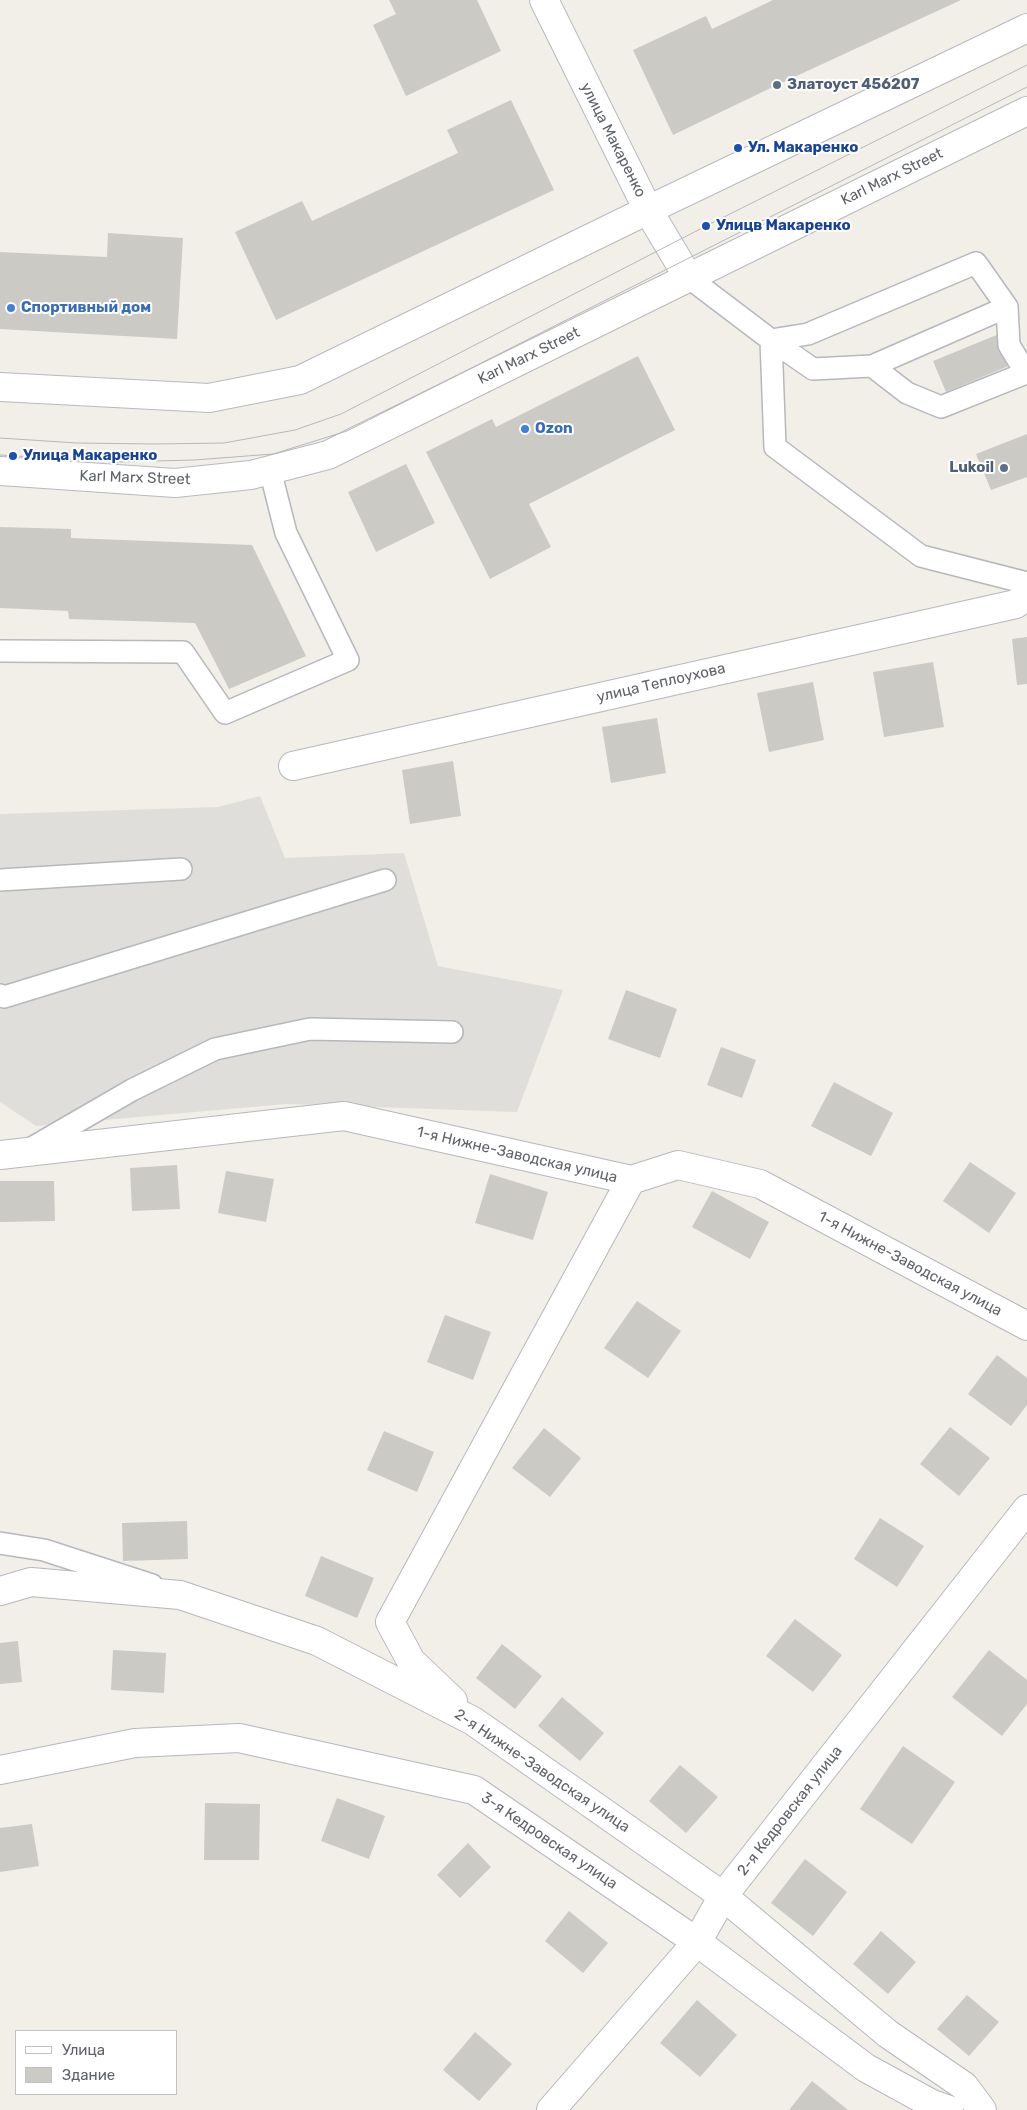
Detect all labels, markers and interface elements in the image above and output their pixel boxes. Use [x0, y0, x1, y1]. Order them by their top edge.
place label: Златоуст 456207 [787, 76, 919, 94]
marker: Златоуст 456207 [771, 79, 783, 91]
street label: улица Макаренко [576, 80, 650, 200]
place label: Ул. Макаренко [748, 139, 858, 157]
marker: Ул. Макаренко [732, 142, 744, 154]
street label: Karl Marx Street [838, 145, 946, 209]
place label: Улицв Макаренко [716, 217, 851, 235]
marker: Улицв Макаренко [700, 220, 712, 232]
place label: Спортивный дом [21, 299, 151, 317]
marker: Спортивный дом [5, 302, 17, 314]
street label: Karl Marx Street [475, 324, 583, 388]
place label: Ozon [535, 420, 573, 438]
marker: Ozon [519, 423, 531, 435]
place label: Улица Макаренко [23, 447, 157, 465]
marker: Улица Макаренко [7, 450, 19, 462]
place label: Lukoil [949, 459, 994, 477]
marker: Lukoil [998, 462, 1010, 474]
street label: Karl Marx Street [79, 467, 191, 489]
street label: улица Теплоухова [595, 659, 727, 707]
street label: 1-я Нижне-Заводская улица [415, 1123, 619, 1187]
street label: 1-я Нижне-Заводская улица [815, 1208, 1005, 1320]
street label: 2-я Нижне-Заводская улица [451, 1706, 633, 1836]
street label: 2-я Кедровская улица [734, 1743, 846, 1879]
street label: 3-я Кедровская улица [478, 1789, 620, 1893]
legend [15, 2030, 178, 2095]
text: Улица [62, 2041, 105, 2059]
text: Здание [62, 2066, 115, 2084]

